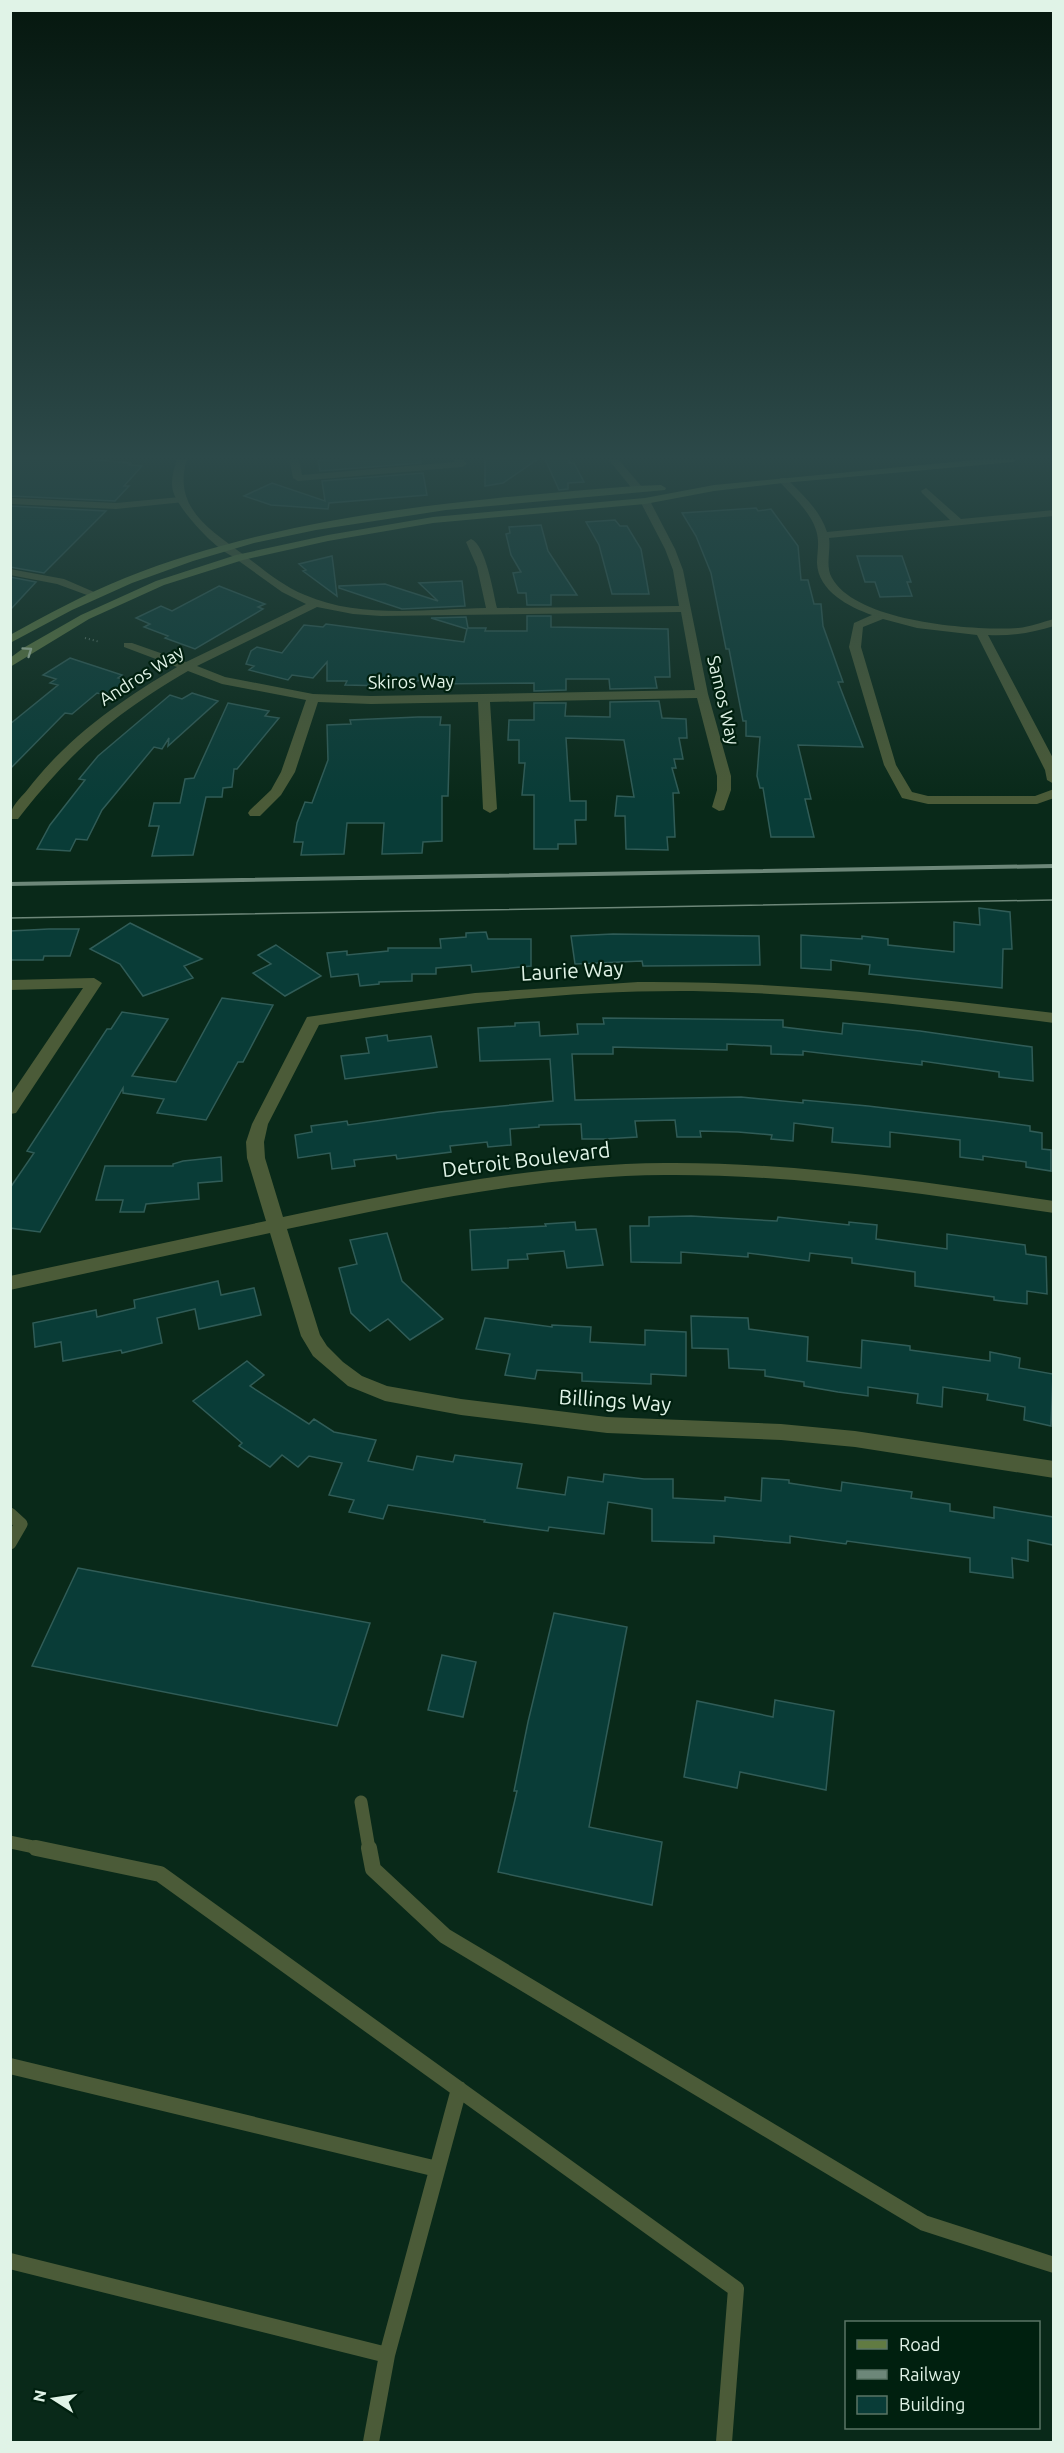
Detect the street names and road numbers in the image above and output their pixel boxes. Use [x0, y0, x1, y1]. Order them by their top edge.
street label: Andros Way [95, 641, 187, 709]
street label: Samos Way [704, 653, 744, 747]
street label: Skiros Way [368, 670, 455, 692]
street label: Laurie Way [520, 955, 624, 985]
street label: Detroit Boulevard [441, 1137, 611, 1181]
street label: Billings Way [558, 1384, 672, 1416]

